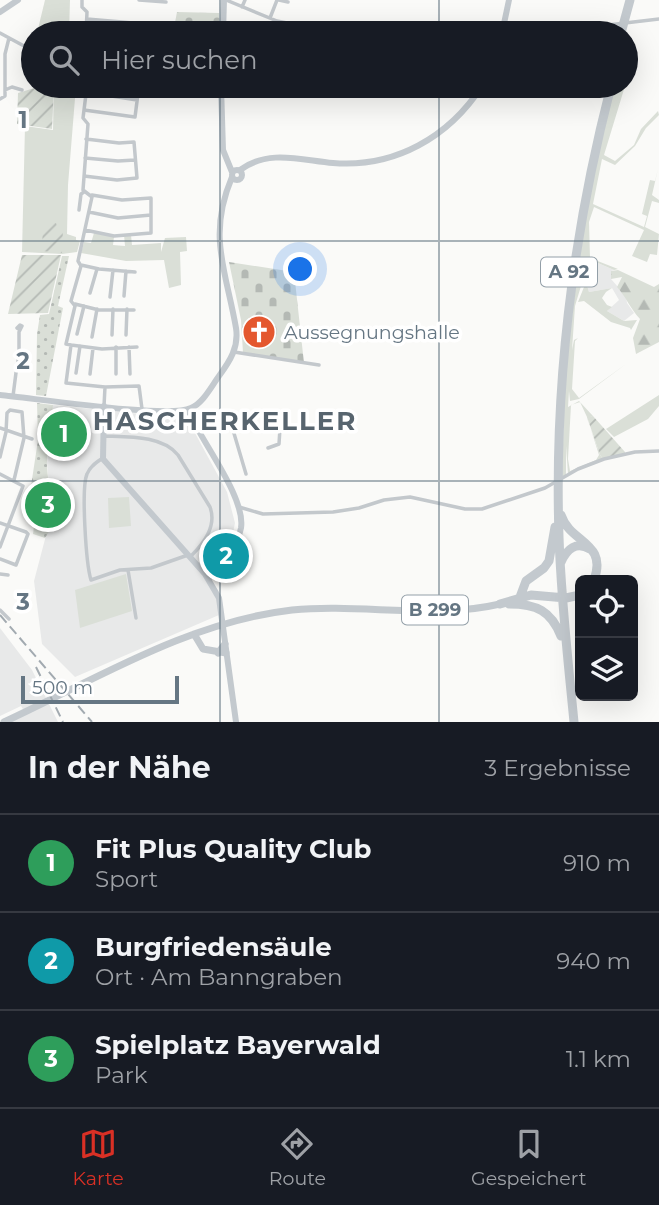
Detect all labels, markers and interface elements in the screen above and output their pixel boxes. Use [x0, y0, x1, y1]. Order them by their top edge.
search box [21, 21, 638, 98]
icon: search [45, 41, 83, 79]
text: Hier suchen [101, 44, 258, 76]
text: 1 [18, 106, 28, 134]
your location [283, 252, 317, 286]
road number: A 92 [541, 258, 597, 286]
church icon: Aussegnungshalle [240, 313, 278, 351]
place label: Aussegnungshalle [284, 321, 460, 344]
text: 2 [16, 347, 30, 375]
district label: HASCHERKELLER [93, 405, 357, 437]
pin: 1 [41, 408, 87, 460]
pin: 3 [25, 479, 71, 531]
pin: 2 [203, 530, 249, 582]
map controls [575, 575, 638, 701]
button: locate [575, 575, 638, 638]
text: 3 [15, 588, 30, 616]
road number: B 299 [402, 596, 468, 624]
button: layers [575, 638, 638, 701]
scale bar [21, 673, 178, 705]
text: 500 m [32, 676, 93, 699]
text: In der Nähe [28, 749, 211, 786]
text: 3 Ergebnisse [484, 754, 631, 782]
text: Fit Plus Quality Club [95, 833, 372, 865]
text: 1 [46, 849, 56, 877]
text: 910 m [563, 849, 631, 877]
text: Sport [95, 865, 158, 893]
text: Burgfriedensäule [95, 931, 332, 963]
text: 2 [44, 947, 58, 975]
text: 940 m [556, 947, 631, 975]
text: Ort · Am Banngraben [95, 963, 343, 991]
text: Spielplatz Bayerwald [95, 1029, 381, 1061]
text: 3 [44, 1045, 58, 1073]
text: 1.1 km [566, 1045, 631, 1073]
text: Park [95, 1061, 148, 1089]
tab: Karte [73, 1125, 124, 1190]
tab: Route [269, 1125, 326, 1190]
tab: Gespeichert [471, 1125, 586, 1190]

